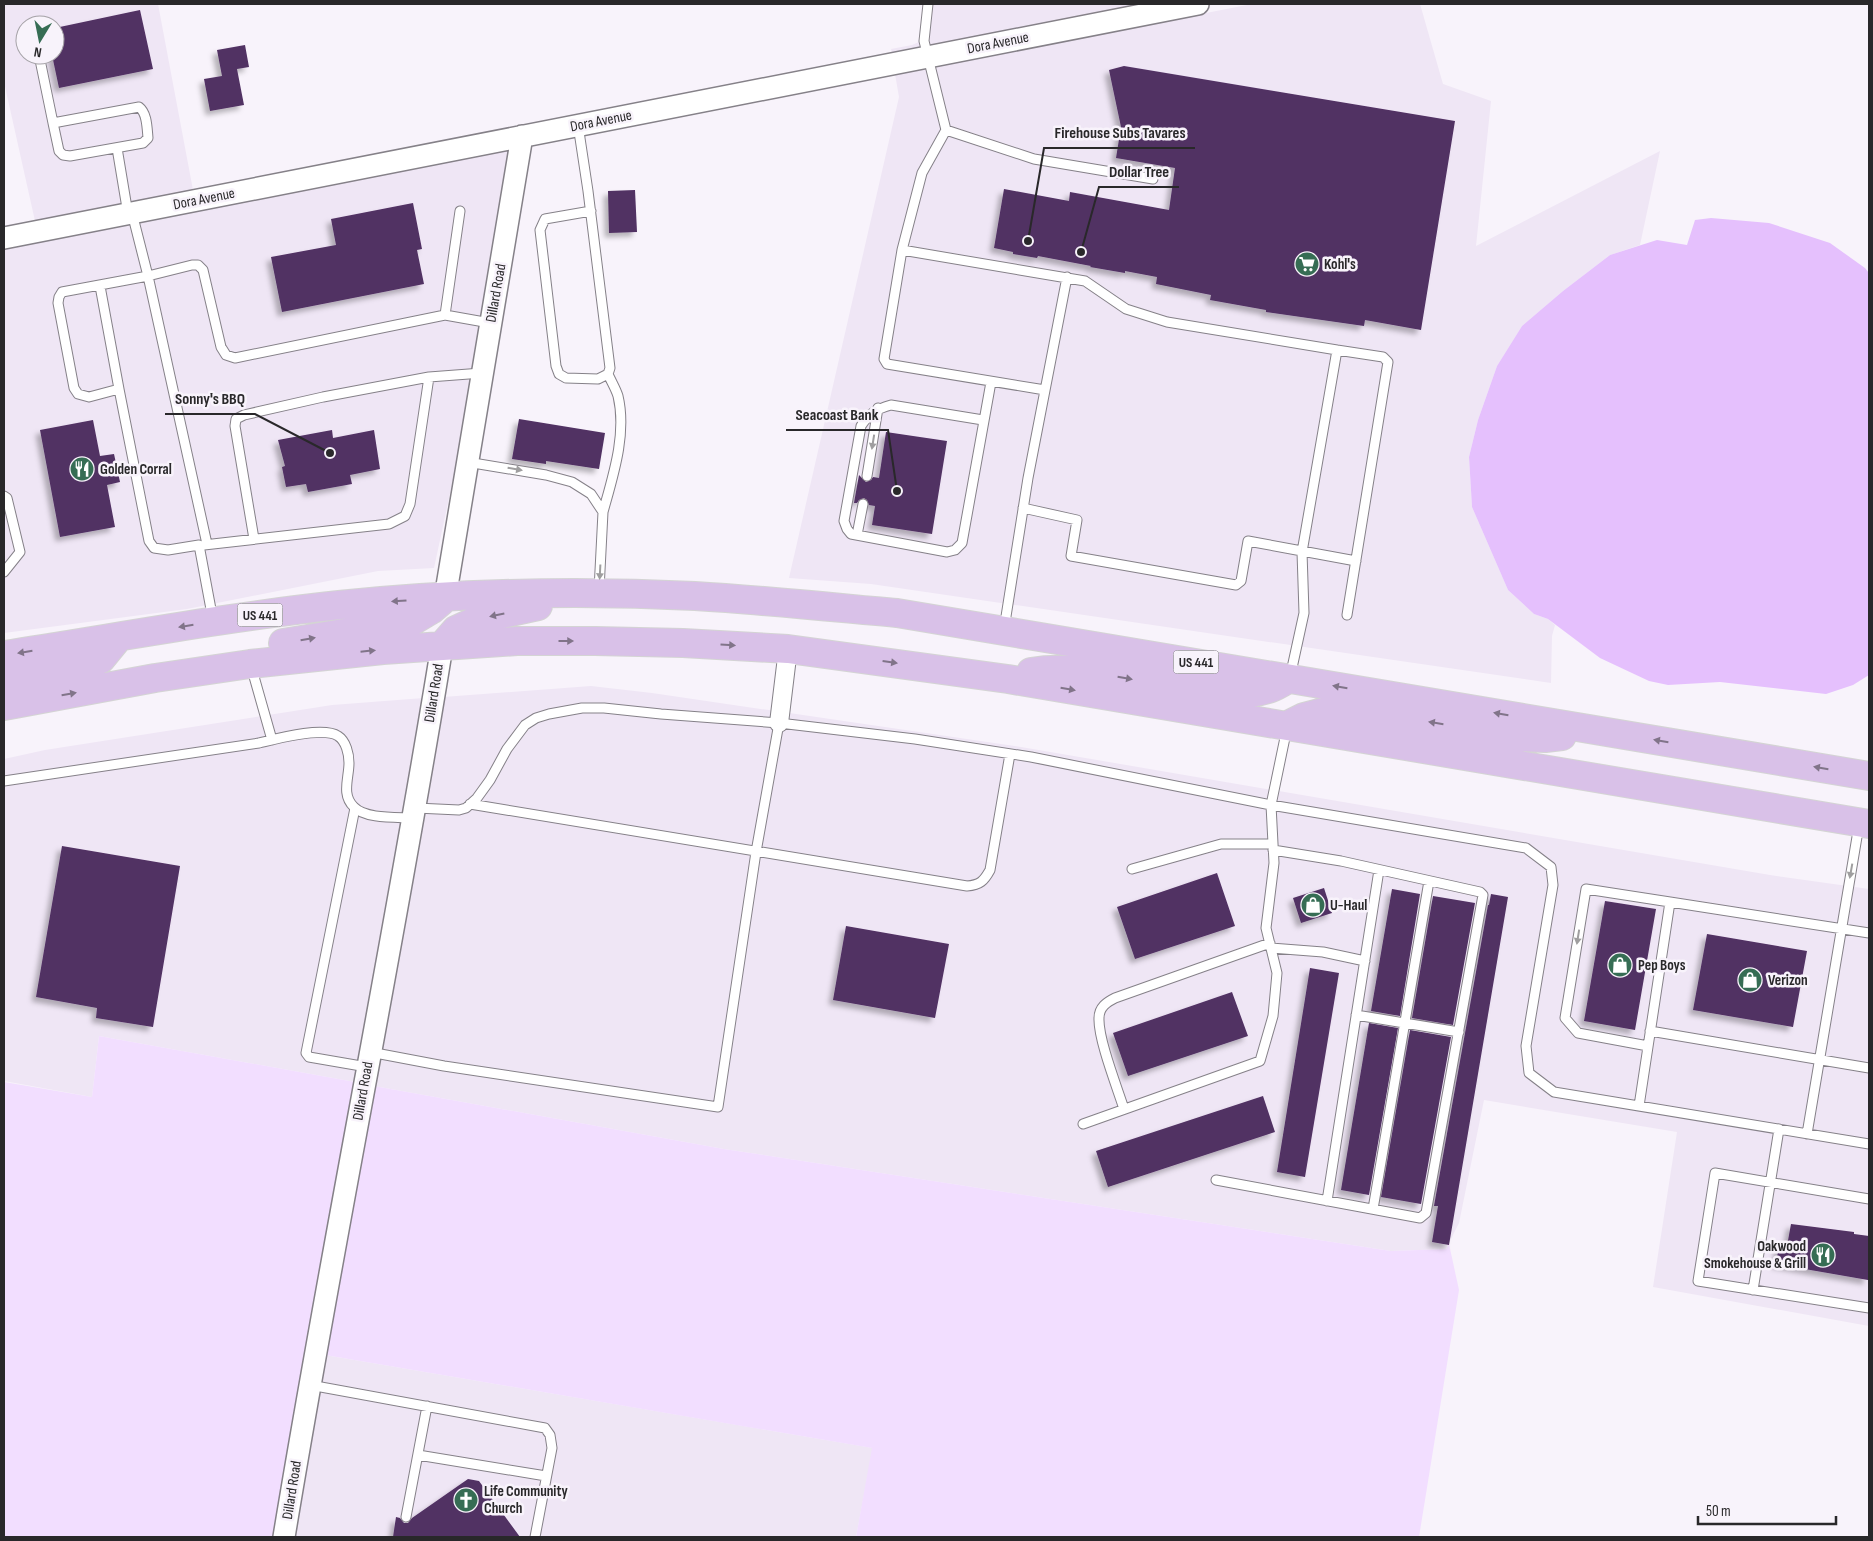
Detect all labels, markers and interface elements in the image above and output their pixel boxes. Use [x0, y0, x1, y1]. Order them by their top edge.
north arrow [15, 15, 65, 65]
street label: Dora Avenue [966, 28, 1030, 58]
text: N [33, 43, 43, 61]
street label: Dora Avenue [569, 106, 633, 136]
callout: Firehouse Subs Tavares [1044, 117, 1195, 148]
text: Firehouse Subs Tavares [1054, 124, 1186, 143]
callout: Dollar Tree [1099, 156, 1179, 187]
text: Dollar Tree [1109, 163, 1169, 182]
street label: Dora Avenue [172, 184, 236, 214]
supermarket icon: Kohl's [1294, 251, 1320, 277]
place label: Kohl's [1324, 255, 1356, 274]
street label: Dillard Road [482, 262, 510, 324]
callout: Sonny's BBQ [165, 383, 255, 414]
text: Sonny's BBQ [175, 390, 245, 409]
callout: Seacoast Bank [786, 399, 888, 430]
text: Seacoast Bank [796, 406, 879, 425]
one-way arrow [868, 435, 876, 451]
restaurant icon: Golden Corral [69, 456, 95, 482]
place label: Golden Corral [100, 460, 172, 479]
one-way arrow [507, 466, 523, 474]
one-way arrow [596, 564, 604, 580]
one-way arrow [391, 597, 407, 605]
road number: US 441 [238, 604, 282, 626]
one-way arrow [489, 611, 505, 619]
one-way arrow [178, 623, 194, 631]
one-way arrow [300, 635, 316, 643]
one-way arrow [558, 637, 574, 645]
one-way arrow [720, 642, 736, 650]
one-way arrow [360, 647, 376, 655]
one-way arrow [17, 648, 33, 656]
road number: US 441 [1174, 650, 1218, 674]
one-way arrow [882, 658, 898, 666]
street label: Dillard Road [420, 662, 448, 724]
one-way arrow [1117, 675, 1133, 683]
one-way arrow [1332, 682, 1348, 690]
one-way arrow [1060, 685, 1076, 693]
one-way arrow [61, 690, 77, 698]
one-way arrow [1492, 709, 1508, 717]
one-way arrow [1428, 719, 1444, 727]
one-way arrow [1653, 736, 1669, 744]
one-way arrow [1813, 763, 1829, 771]
one-way arrow [1846, 863, 1854, 879]
shop icon: U-Haul [1300, 892, 1326, 918]
place label: U-Haul [1330, 896, 1367, 915]
one-way arrow [1574, 930, 1582, 946]
shop icon: Pep Boys [1607, 952, 1633, 978]
place label: Pep Boys [1638, 956, 1686, 975]
shop icon: Verizon [1737, 967, 1763, 993]
place label: Verizon [1768, 971, 1808, 990]
street label: Dillard Road [349, 1060, 377, 1122]
place label: Oakwood Smokehouse & Grill [1704, 1237, 1806, 1273]
restaurant icon: Oakwood Smokehouse & Grill [1810, 1242, 1836, 1268]
street label: Dillard Road [278, 1459, 306, 1521]
place label: Life Community Church [484, 1482, 568, 1518]
church icon: Life Community Church [453, 1487, 479, 1513]
scale bar [1698, 1494, 1836, 1526]
text: 50 m [1706, 1502, 1731, 1521]

